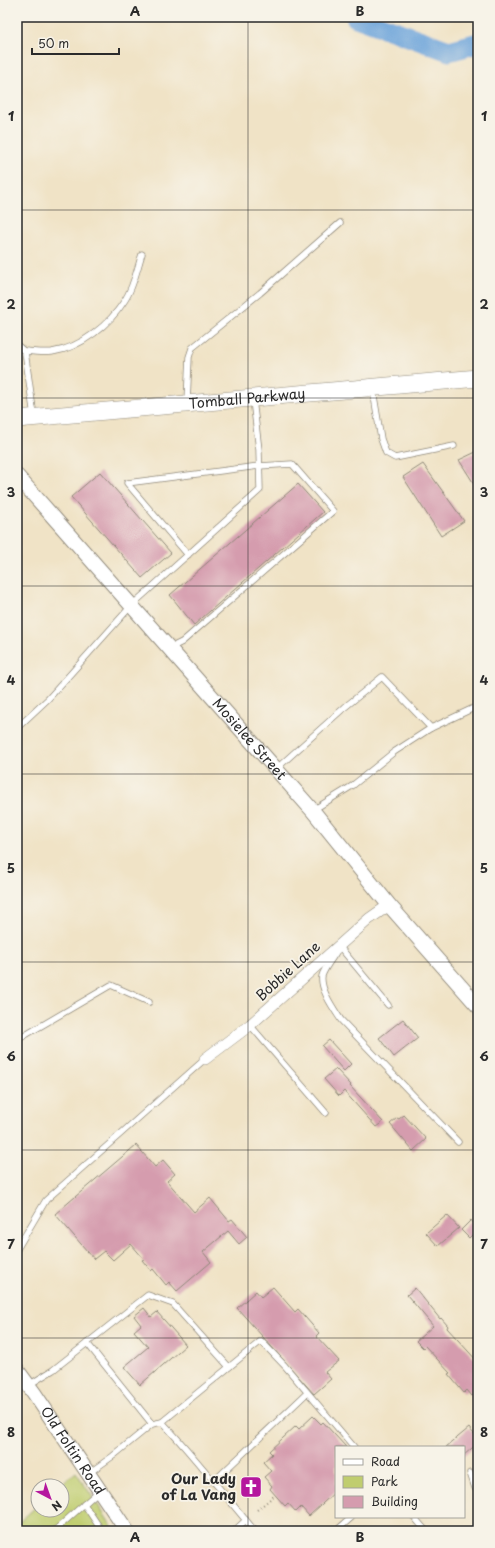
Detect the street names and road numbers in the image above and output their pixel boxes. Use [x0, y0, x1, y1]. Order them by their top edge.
street label: Tomball Parkway [188, 382, 306, 414]
street label: Mosielee Street [208, 693, 292, 784]
street label: Bobbie Lane [251, 936, 325, 1005]
street label: Old Foltin Road [36, 1402, 111, 1499]

